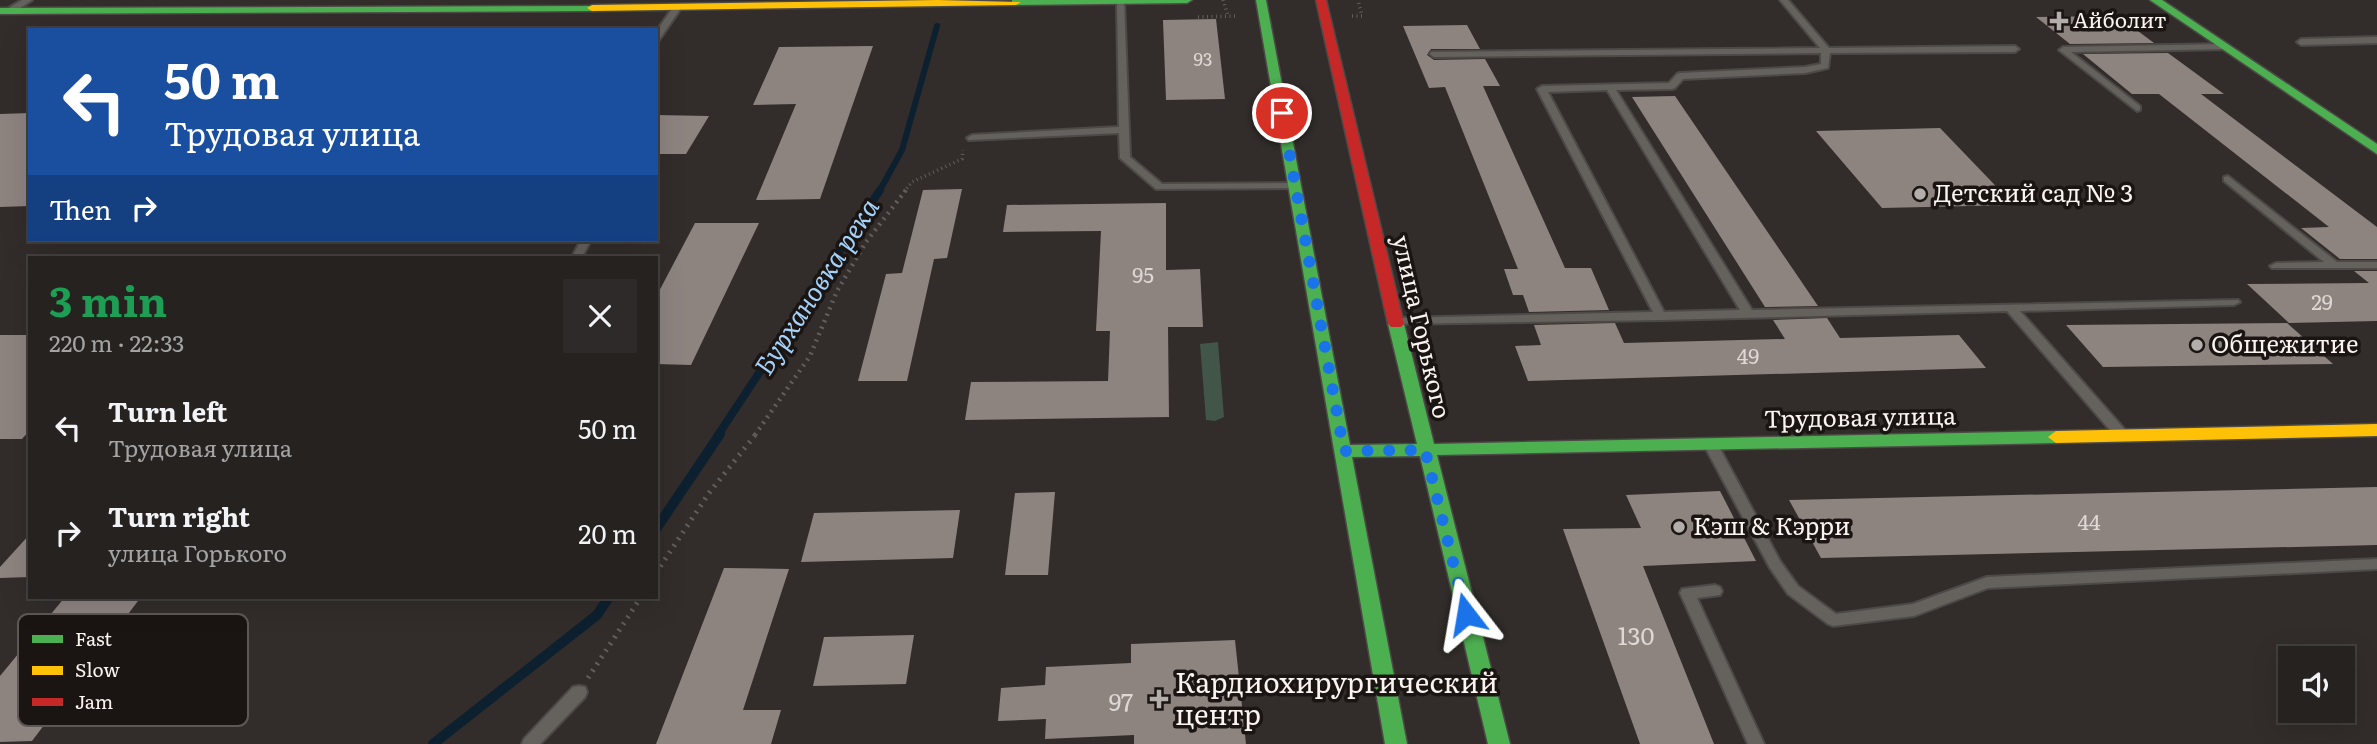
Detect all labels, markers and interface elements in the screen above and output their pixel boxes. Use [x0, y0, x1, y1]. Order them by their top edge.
place label: Айболит [2073, 3, 2166, 34]
marker: Айболит [2051, 13, 2067, 29]
text: 50 m [164, 41, 280, 114]
house number: 93 [1193, 45, 1213, 72]
icon: left [49, 56, 140, 147]
pin [1252, 83, 1312, 143]
icon: arrive [1263, 94, 1301, 132]
text: Трудовая улица [164, 108, 420, 156]
place label: Детский сад № 3 [1934, 174, 2133, 209]
marker: Детский сад № 3 [1912, 186, 1928, 202]
text: Then [49, 189, 111, 228]
icon: right [125, 189, 163, 227]
water label: Бурхановка река [743, 189, 887, 382]
street label: улица Горького [1385, 231, 1462, 421]
house number: 95 [1132, 258, 1154, 289]
text: 3 min [49, 268, 167, 330]
button: close [563, 279, 637, 353]
house number: 29 [2311, 285, 2333, 316]
text: 220 m · 22:33 [49, 325, 184, 359]
place label: Общежитие [2211, 325, 2358, 360]
marker: Общежитие [2189, 337, 2205, 353]
house number: 49 [1737, 339, 1759, 370]
text: Turn left [108, 391, 227, 430]
street label: Трудовая улица [1764, 396, 1956, 435]
text: 50 m [578, 408, 637, 447]
icon: left [49, 409, 87, 447]
text: Трудовая улица [108, 430, 292, 464]
text: Turn right [108, 496, 250, 535]
house number: 44 [2077, 505, 2101, 536]
place label: Кэш & Кэрри [1693, 507, 1850, 542]
text: 20 m [578, 513, 637, 552]
icon: right [49, 514, 87, 552]
marker: Кэш & Кэрри [1671, 519, 1687, 535]
text: улица Горького [108, 535, 287, 569]
position arrow [1429, 577, 1503, 651]
legend [18, 614, 248, 726]
house number: 130 [1618, 617, 1654, 652]
text: Fast [75, 624, 112, 652]
map controls [2278, 646, 2355, 723]
button: sound [2278, 646, 2355, 723]
text: Slow [75, 655, 120, 683]
place label: Кардиохирургический центр [1175, 660, 1498, 734]
house number: 97 [1109, 683, 1133, 718]
text: Jam [75, 687, 113, 715]
marker: Кардиохирургический центр [1149, 689, 1169, 709]

